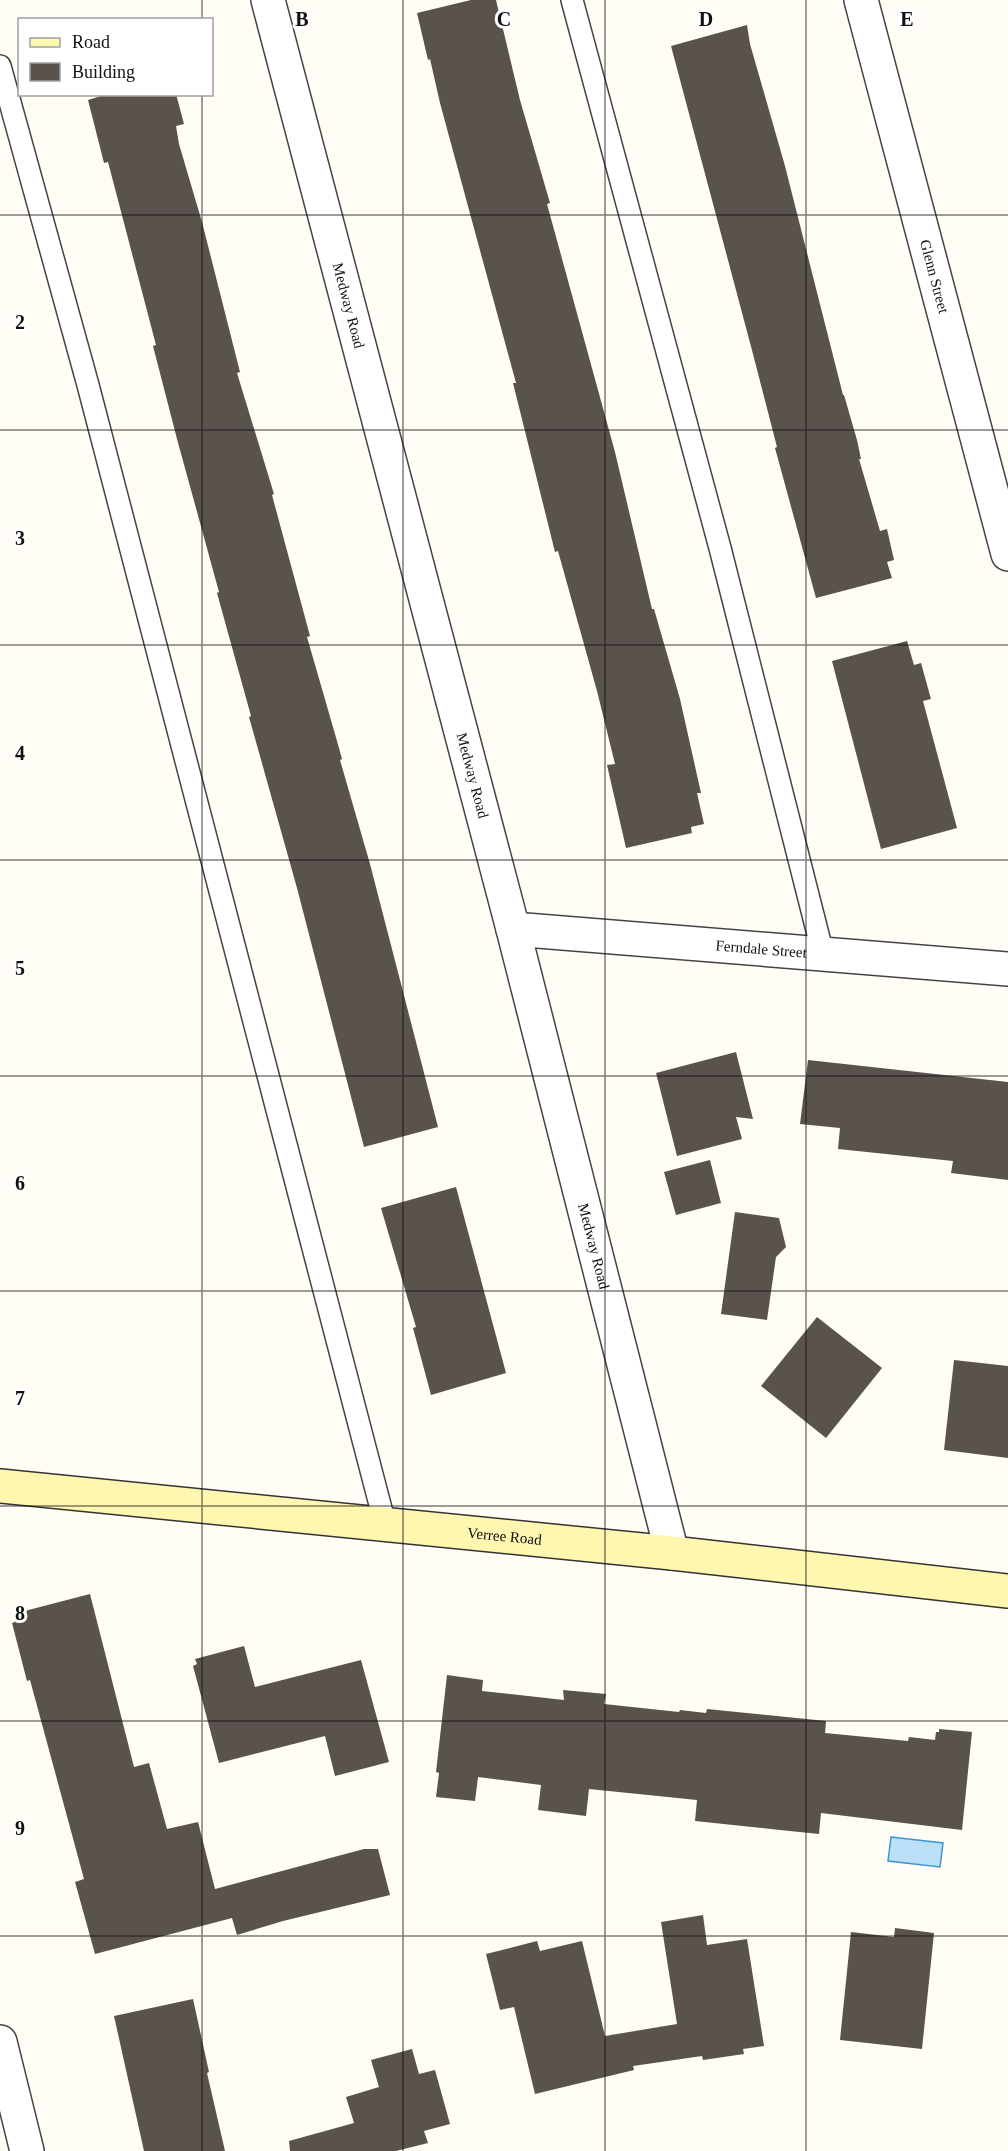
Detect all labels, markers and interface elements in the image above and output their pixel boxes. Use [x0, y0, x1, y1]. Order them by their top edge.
text: B [295, 8, 309, 30]
text: C [497, 8, 511, 30]
text: D [699, 8, 713, 30]
text: E [900, 8, 914, 30]
legend [18, 18, 213, 96]
text: Road [72, 32, 110, 52]
text: Building [72, 62, 135, 82]
street label: Glenn Street [917, 238, 952, 316]
street label: Medway Road [330, 261, 368, 351]
text: 2 [15, 311, 25, 333]
text: 3 [15, 527, 25, 549]
street label: Medway Road [454, 731, 492, 821]
text: 4 [15, 742, 25, 764]
street label: Ferndale Street [715, 937, 808, 961]
text: 5 [15, 957, 25, 979]
text: 6 [15, 1172, 25, 1194]
street label: Medway Road [575, 1202, 613, 1291]
text: 7 [15, 1387, 25, 1409]
street label: Verree Road [467, 1525, 543, 1548]
text: 8 [15, 1602, 25, 1624]
text: 9 [15, 1817, 25, 1839]

